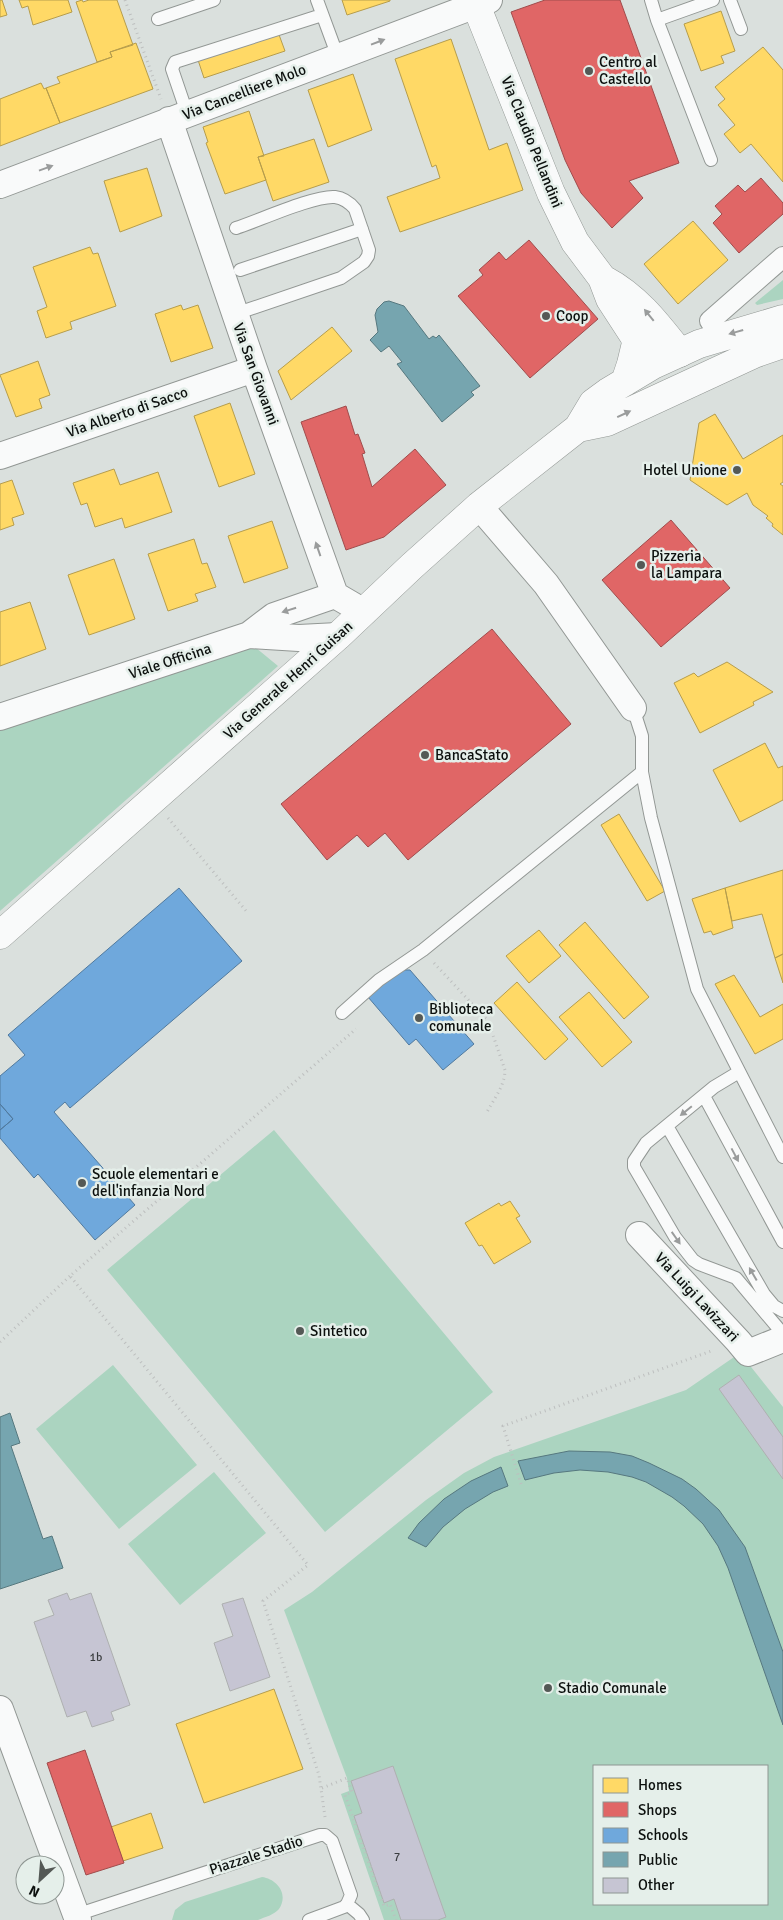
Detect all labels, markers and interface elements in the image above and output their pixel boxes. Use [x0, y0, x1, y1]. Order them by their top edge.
one-way arrow [370, 38, 385, 45]
place label: Centro al Castello [599, 53, 657, 88]
street label: Via Cancelliere Molo [180, 60, 309, 124]
marker: Centro al Castello [583, 65, 595, 77]
street label: Via Claudio Pellandini [497, 74, 567, 210]
one-way arrow [38, 164, 53, 171]
place label: Coop [556, 307, 589, 325]
one-way arrow [644, 309, 655, 322]
marker: Coop [540, 310, 552, 322]
street label: Via San Giovanni [229, 321, 283, 427]
one-way arrow [728, 329, 743, 337]
street label: Via Alberto di Sacco [64, 383, 190, 441]
one-way arrow [617, 410, 631, 418]
place label: Hotel Unione [643, 461, 727, 479]
marker: Hotel Unione [731, 464, 743, 476]
one-way arrow [314, 542, 322, 557]
place label: Pizzeria la Lampara [651, 547, 722, 582]
marker: Pizzeria la Lampara [635, 559, 647, 571]
one-way arrow [282, 607, 297, 615]
street label: Via Generale Henri Guisan [220, 617, 356, 743]
street label: Viale Officina [126, 639, 214, 683]
place label: BancaStato [435, 746, 509, 764]
marker: BancaStato [419, 749, 431, 761]
place label: Biblioteca comunale [429, 1000, 493, 1035]
marker: Biblioteca comunale [413, 1012, 425, 1024]
one-way arrow [680, 1105, 693, 1116]
one-way arrow [731, 1148, 740, 1161]
place label: Scuole elementari e dell'infanzia Nord [92, 1165, 219, 1200]
marker: Scuole elementari e dell'infanzia Nord [76, 1177, 88, 1189]
one-way arrow [672, 1232, 681, 1245]
street label: Via Luigi Lavizzari [651, 1249, 743, 1345]
one-way arrow [748, 1268, 757, 1281]
place label: Sintetico [310, 1322, 368, 1340]
marker: Sintetico [294, 1325, 306, 1337]
house number: 1b [90, 1650, 102, 1665]
place label: Stadio Comunale [558, 1679, 667, 1697]
marker: Stadio Comunale [542, 1682, 554, 1694]
legend [593, 1765, 768, 1905]
text: Homes [638, 1776, 682, 1794]
text: Shops [638, 1801, 677, 1819]
text: Schools [638, 1826, 689, 1844]
street label: Piazzale Stadio [207, 1831, 305, 1879]
house number: 7 [394, 1850, 400, 1865]
text: Public [638, 1851, 678, 1869]
north arrow [15, 1855, 65, 1905]
text: Other [638, 1876, 675, 1894]
text: N [26, 1881, 43, 1901]

